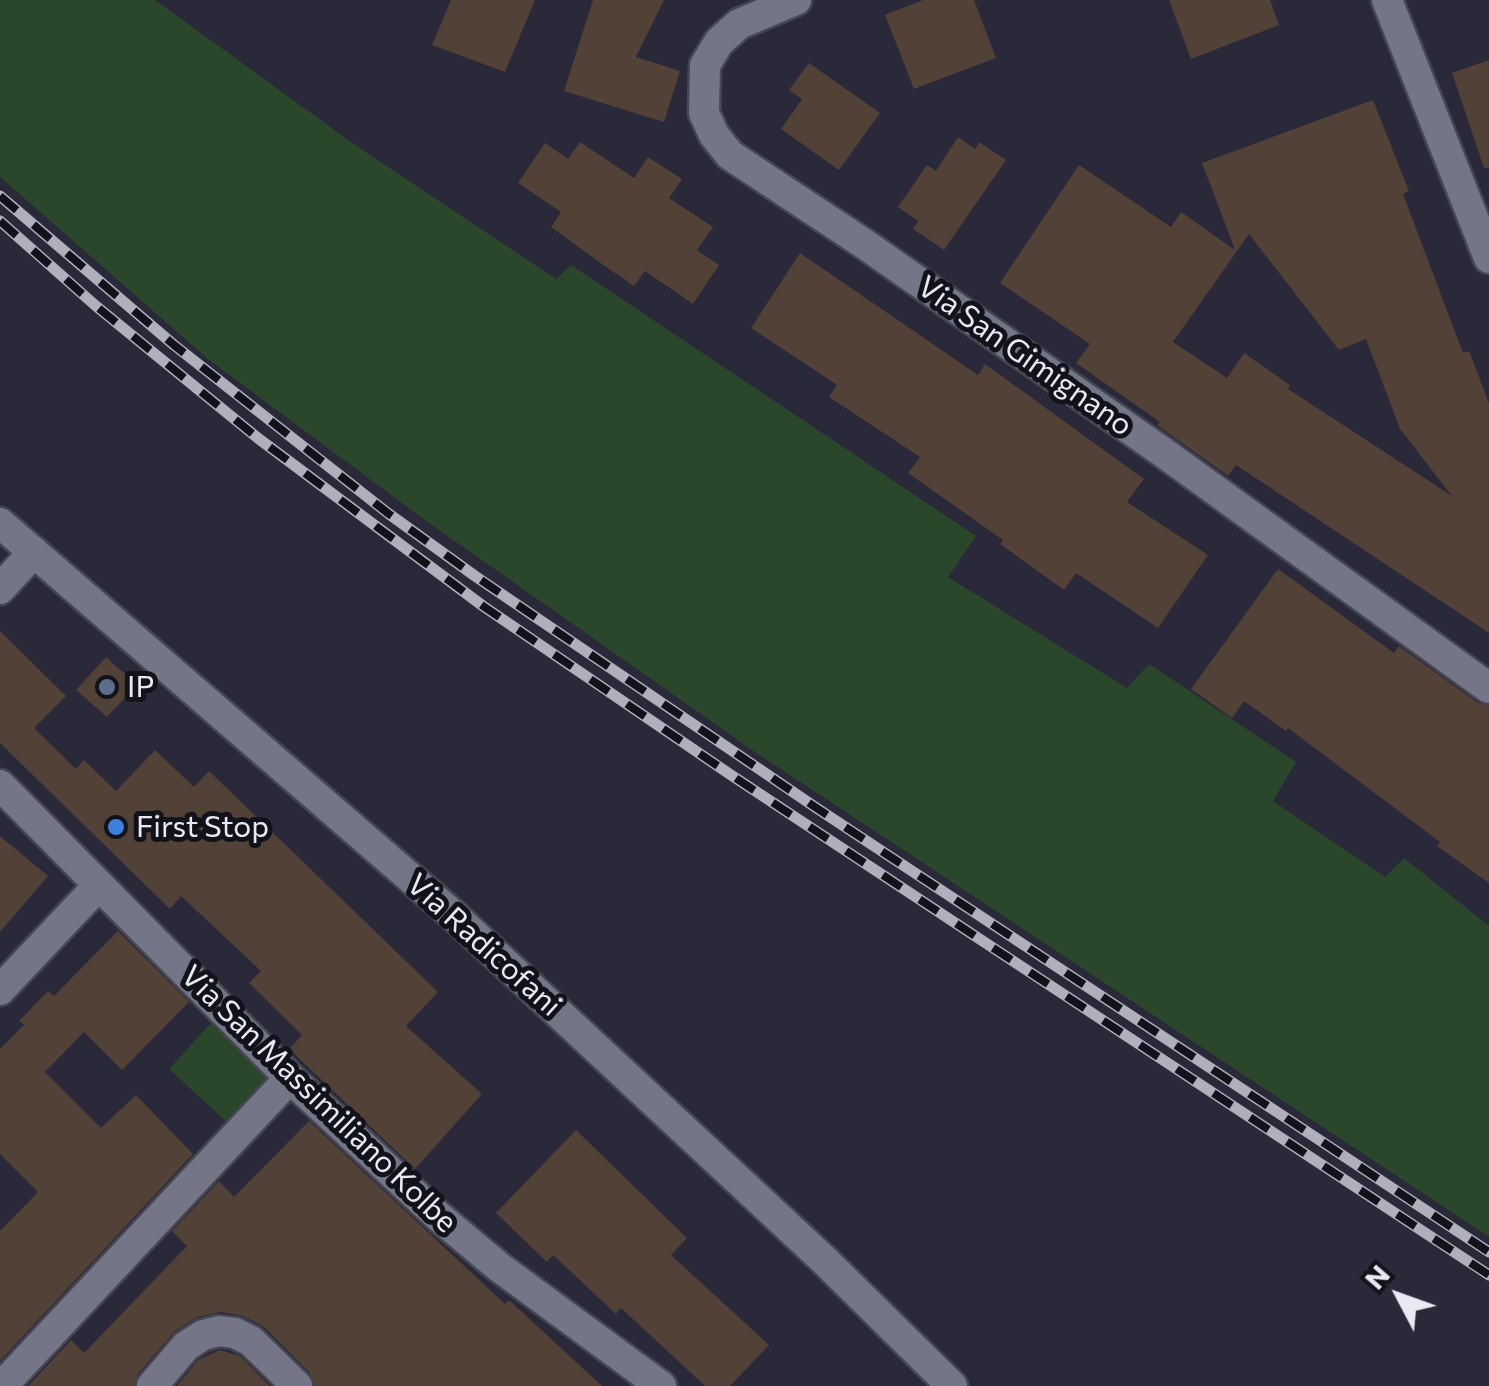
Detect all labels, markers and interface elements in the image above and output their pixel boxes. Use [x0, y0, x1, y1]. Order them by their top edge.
street label: Via San Gimignano [911, 268, 1139, 444]
place label: IP [127, 669, 154, 705]
marker: IP [96, 676, 118, 698]
place label: First Stop [136, 809, 269, 845]
marker: First Stop [105, 816, 127, 838]
street label: Via Radicofani [399, 866, 569, 1024]
street label: Via San Massimiliano Kolbe [174, 958, 464, 1240]
north arrow [1349, 1246, 1449, 1346]
text: N [1357, 1257, 1396, 1295]

